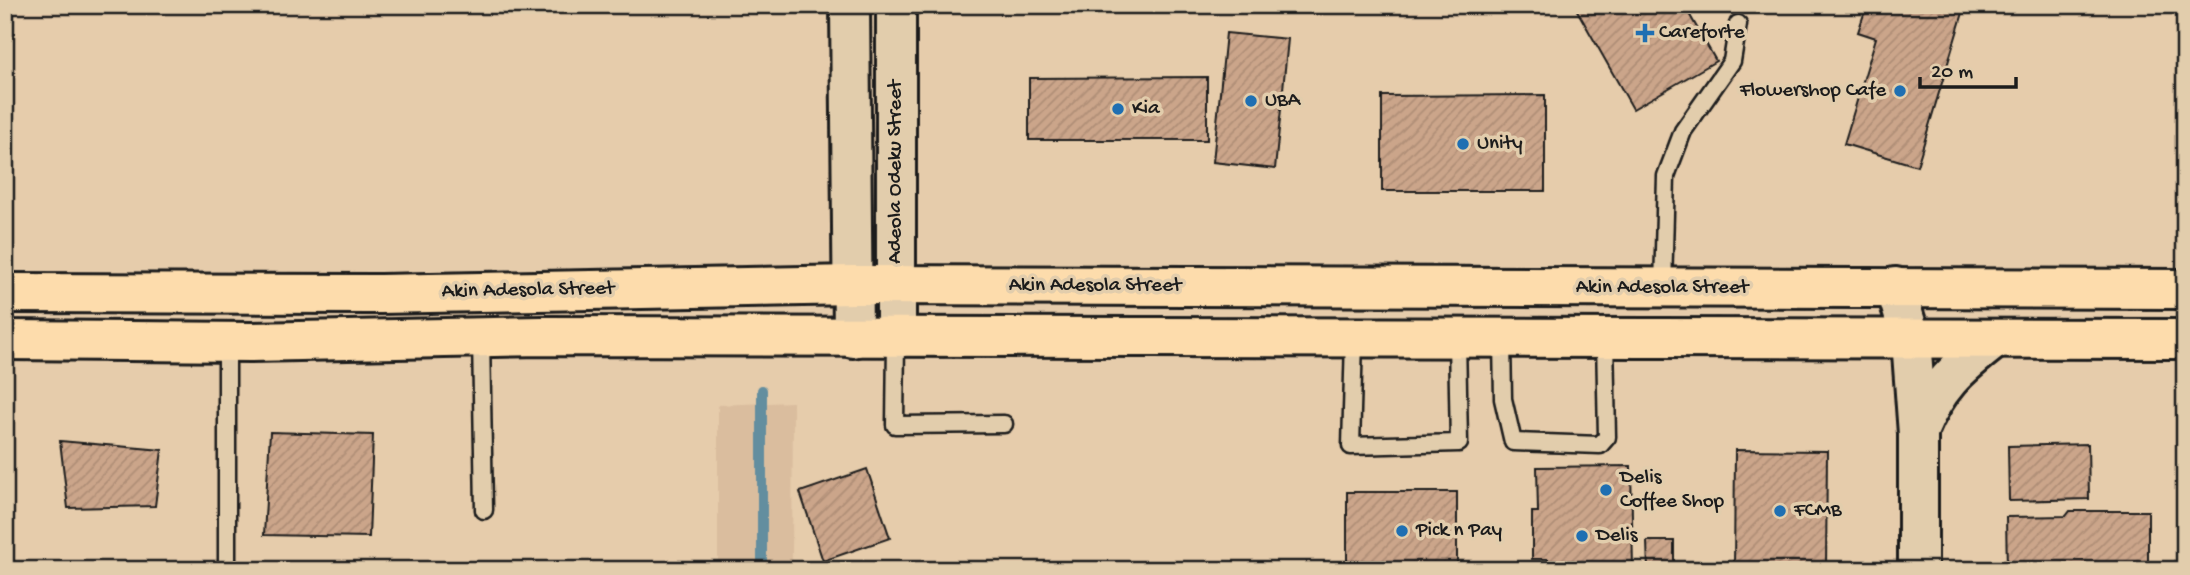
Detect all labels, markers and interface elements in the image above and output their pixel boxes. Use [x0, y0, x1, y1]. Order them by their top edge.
place label: Careforte [1659, 21, 1746, 46]
marker: Careforte [1637, 25, 1653, 41]
scale bar [1920, 46, 2017, 90]
text: 20 m [1931, 61, 1973, 86]
street label: Adeola Odeku Street [884, 78, 909, 264]
place label: Flowershop Cafe [1739, 79, 1887, 104]
marker: Flowershop Cafe [1892, 83, 1908, 99]
place label: UBA [1265, 89, 1302, 114]
marker: UBA [1243, 93, 1259, 109]
place label: Kia [1132, 97, 1161, 122]
marker: Kia [1110, 101, 1126, 117]
place label: Unity [1477, 132, 1523, 157]
marker: Unity [1455, 136, 1471, 152]
street label: Akin Adesola Street [1009, 274, 1184, 299]
street label: Akin Adesola Street [1576, 276, 1751, 301]
street label: Akin Adesola Street [441, 277, 617, 305]
place label: Delis Coffee Shop [1618, 466, 1725, 515]
marker: Delis Coffee Shop [1598, 482, 1614, 498]
place label: FCMB [1793, 499, 1843, 524]
marker: FCMB [1772, 503, 1788, 519]
place label: Pick n Pay [1415, 519, 1502, 544]
marker: Pick n Pay [1394, 523, 1410, 539]
place label: Delis [1594, 524, 1639, 549]
marker: Delis [1574, 528, 1590, 544]

